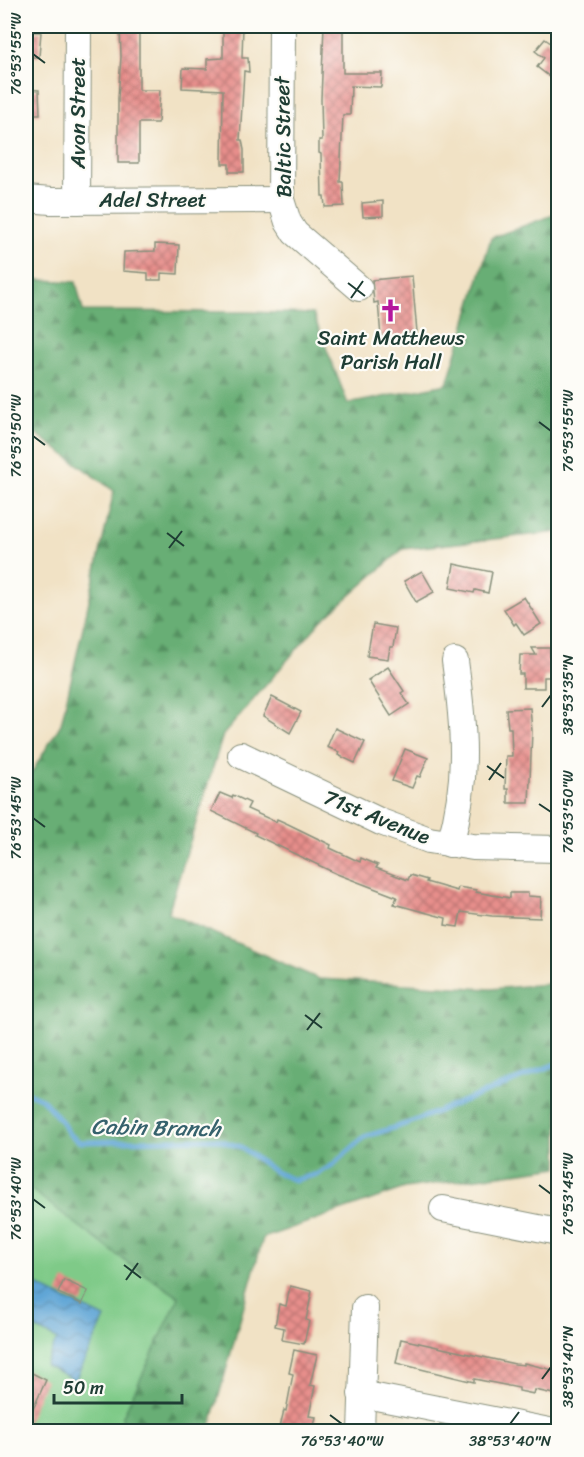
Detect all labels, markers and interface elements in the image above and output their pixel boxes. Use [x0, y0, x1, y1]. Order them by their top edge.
text: 76°53'55"W [3, 12, 29, 95]
street label: Avon Street [59, 57, 97, 170]
street label: Baltic Street [263, 75, 303, 198]
street label: Adel Street [98, 181, 207, 219]
church icon: Saint Matthews Parish Hall [378, 297, 404, 323]
place label: Saint Matthews Parish Hall [317, 319, 465, 381]
text: 76°53'55"W [555, 389, 581, 472]
text: 76°53'50"W [3, 394, 29, 477]
text: 38°53'35"N [555, 654, 581, 735]
text: 76°53'50"W [555, 770, 581, 853]
text: 76°53'45"W [3, 776, 29, 859]
street label: 71st Avenue [318, 778, 436, 856]
water label: Cabin Branch [91, 1107, 223, 1148]
text: 76°53'45"W [555, 1152, 581, 1235]
text: 76°53'40"W [3, 1157, 29, 1241]
text: 38°53'40"N [555, 1325, 581, 1408]
scale bar [54, 1367, 182, 1405]
text: 50 m [63, 1372, 104, 1404]
text: 76°53'40"W [300, 1428, 384, 1454]
text: 38°53'40"N [469, 1428, 552, 1454]

